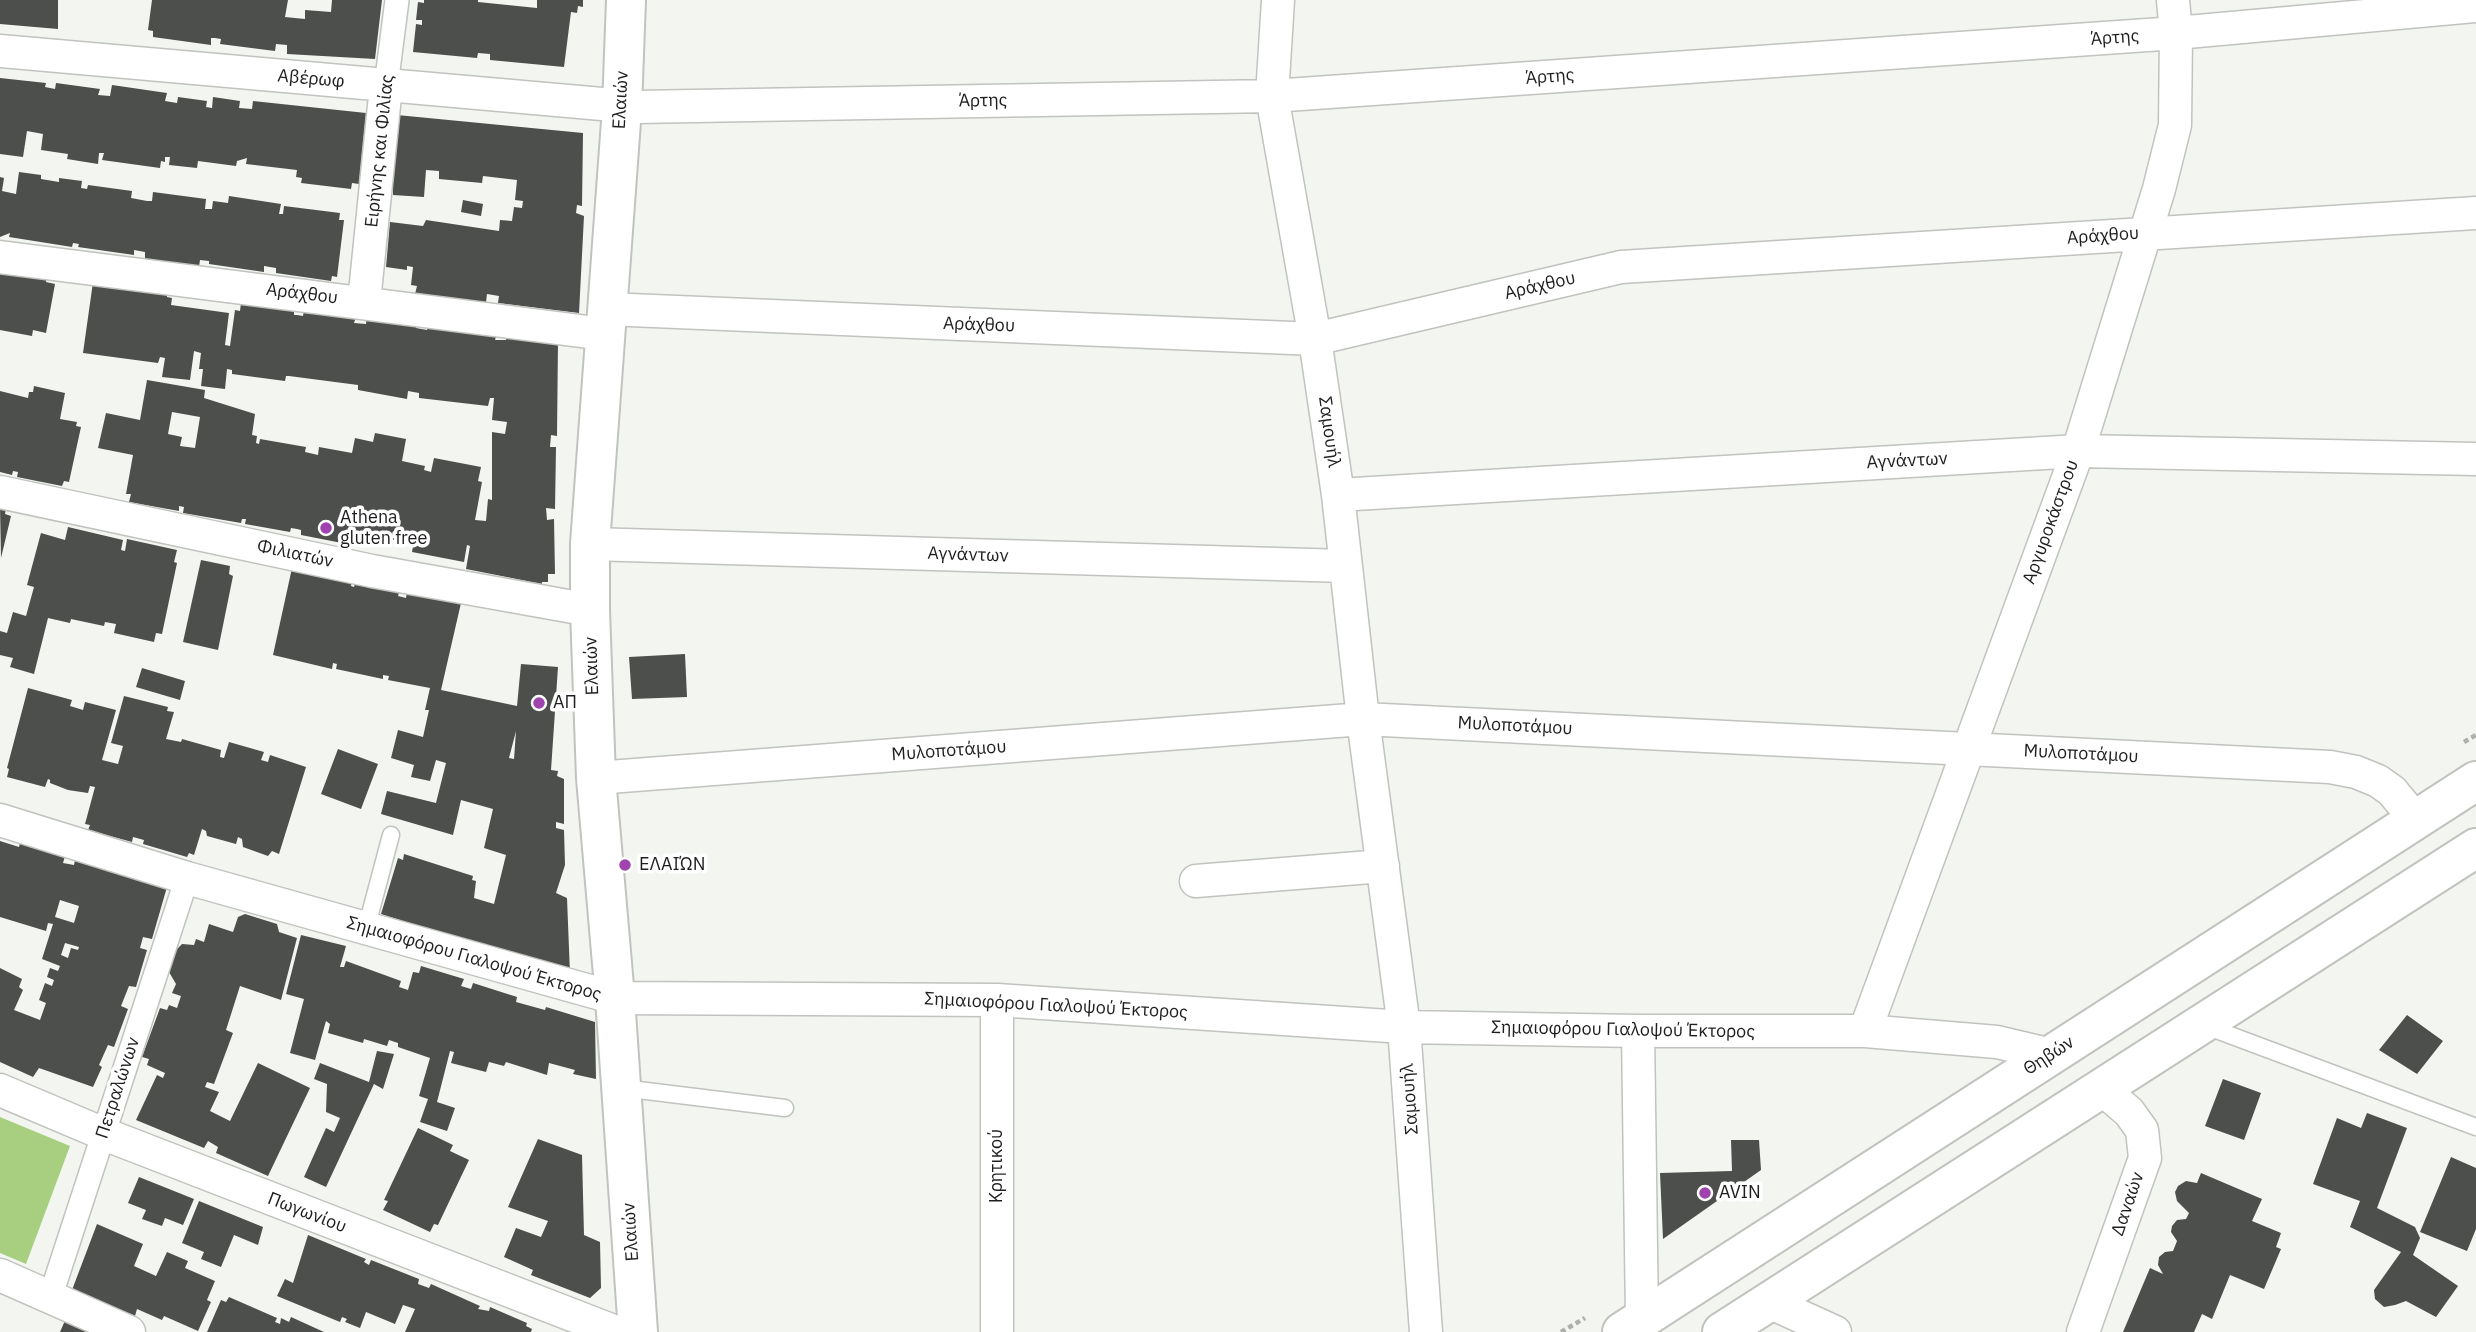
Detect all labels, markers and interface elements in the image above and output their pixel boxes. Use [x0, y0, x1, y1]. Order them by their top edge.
street label: Άρτης [2090, 26, 2140, 50]
street label: Αβέρωφ [276, 65, 346, 93]
street label: Άρτης [1525, 65, 1575, 89]
street label: Ελαιών [609, 70, 633, 130]
street label: Ειρήνης και Φιλίας [361, 73, 399, 229]
street label: Άρτης [958, 90, 1008, 112]
street label: Αράχθου [2066, 223, 2140, 249]
street label: Αράχθου [1502, 267, 1578, 305]
street label: Αράχθου [265, 279, 339, 309]
street label: Αράχθου [943, 313, 1015, 337]
street label: Σαμουήλ [1313, 395, 1345, 469]
street label: Αγνάντων [1866, 448, 1948, 474]
street label: Αργυροκάστρου [2018, 457, 2084, 587]
place label: Athena gluten free [340, 507, 427, 550]
marker: Athena gluten free [318, 520, 334, 536]
street label: Φιλιατών [255, 535, 335, 573]
street label: Αγνάντων [927, 543, 1009, 567]
street label: Ελαιών [580, 636, 604, 696]
place label: ΑΠ [553, 692, 577, 714]
marker: ΑΠ [531, 695, 547, 711]
street label: Μυλοποτάμου [1457, 712, 1573, 740]
street label: Μυλοποτάμου [891, 736, 1007, 766]
street label: Μυλοποτάμου [2023, 740, 2139, 768]
place label: ΕΛΑΙΏΝ [639, 854, 705, 876]
marker: ΕΛΑΙΏΝ [617, 857, 633, 873]
street label: Σημαιοφόρου Γιαλοψού Έκτορος [344, 912, 604, 1006]
street label: Σημαιοφόρου Γιαλοψού Έκτορος [924, 988, 1188, 1024]
street label: Σημαιοφόρου Γιαλοψού Έκτορος [1491, 1017, 1755, 1043]
street label: Θηβών [2020, 1032, 2078, 1080]
street label: Πετραλώνων [91, 1035, 145, 1141]
street label: Σαμουήλ [1397, 1063, 1423, 1135]
street label: Κρητικού [986, 1129, 1008, 1203]
street label: Δαναών [2107, 1169, 2149, 1239]
place label: AVIN [1719, 1182, 1761, 1204]
marker: AVIN [1697, 1185, 1713, 1201]
street label: Πωγωνίου [265, 1188, 349, 1238]
street label: Ελαιών [618, 1202, 644, 1262]

